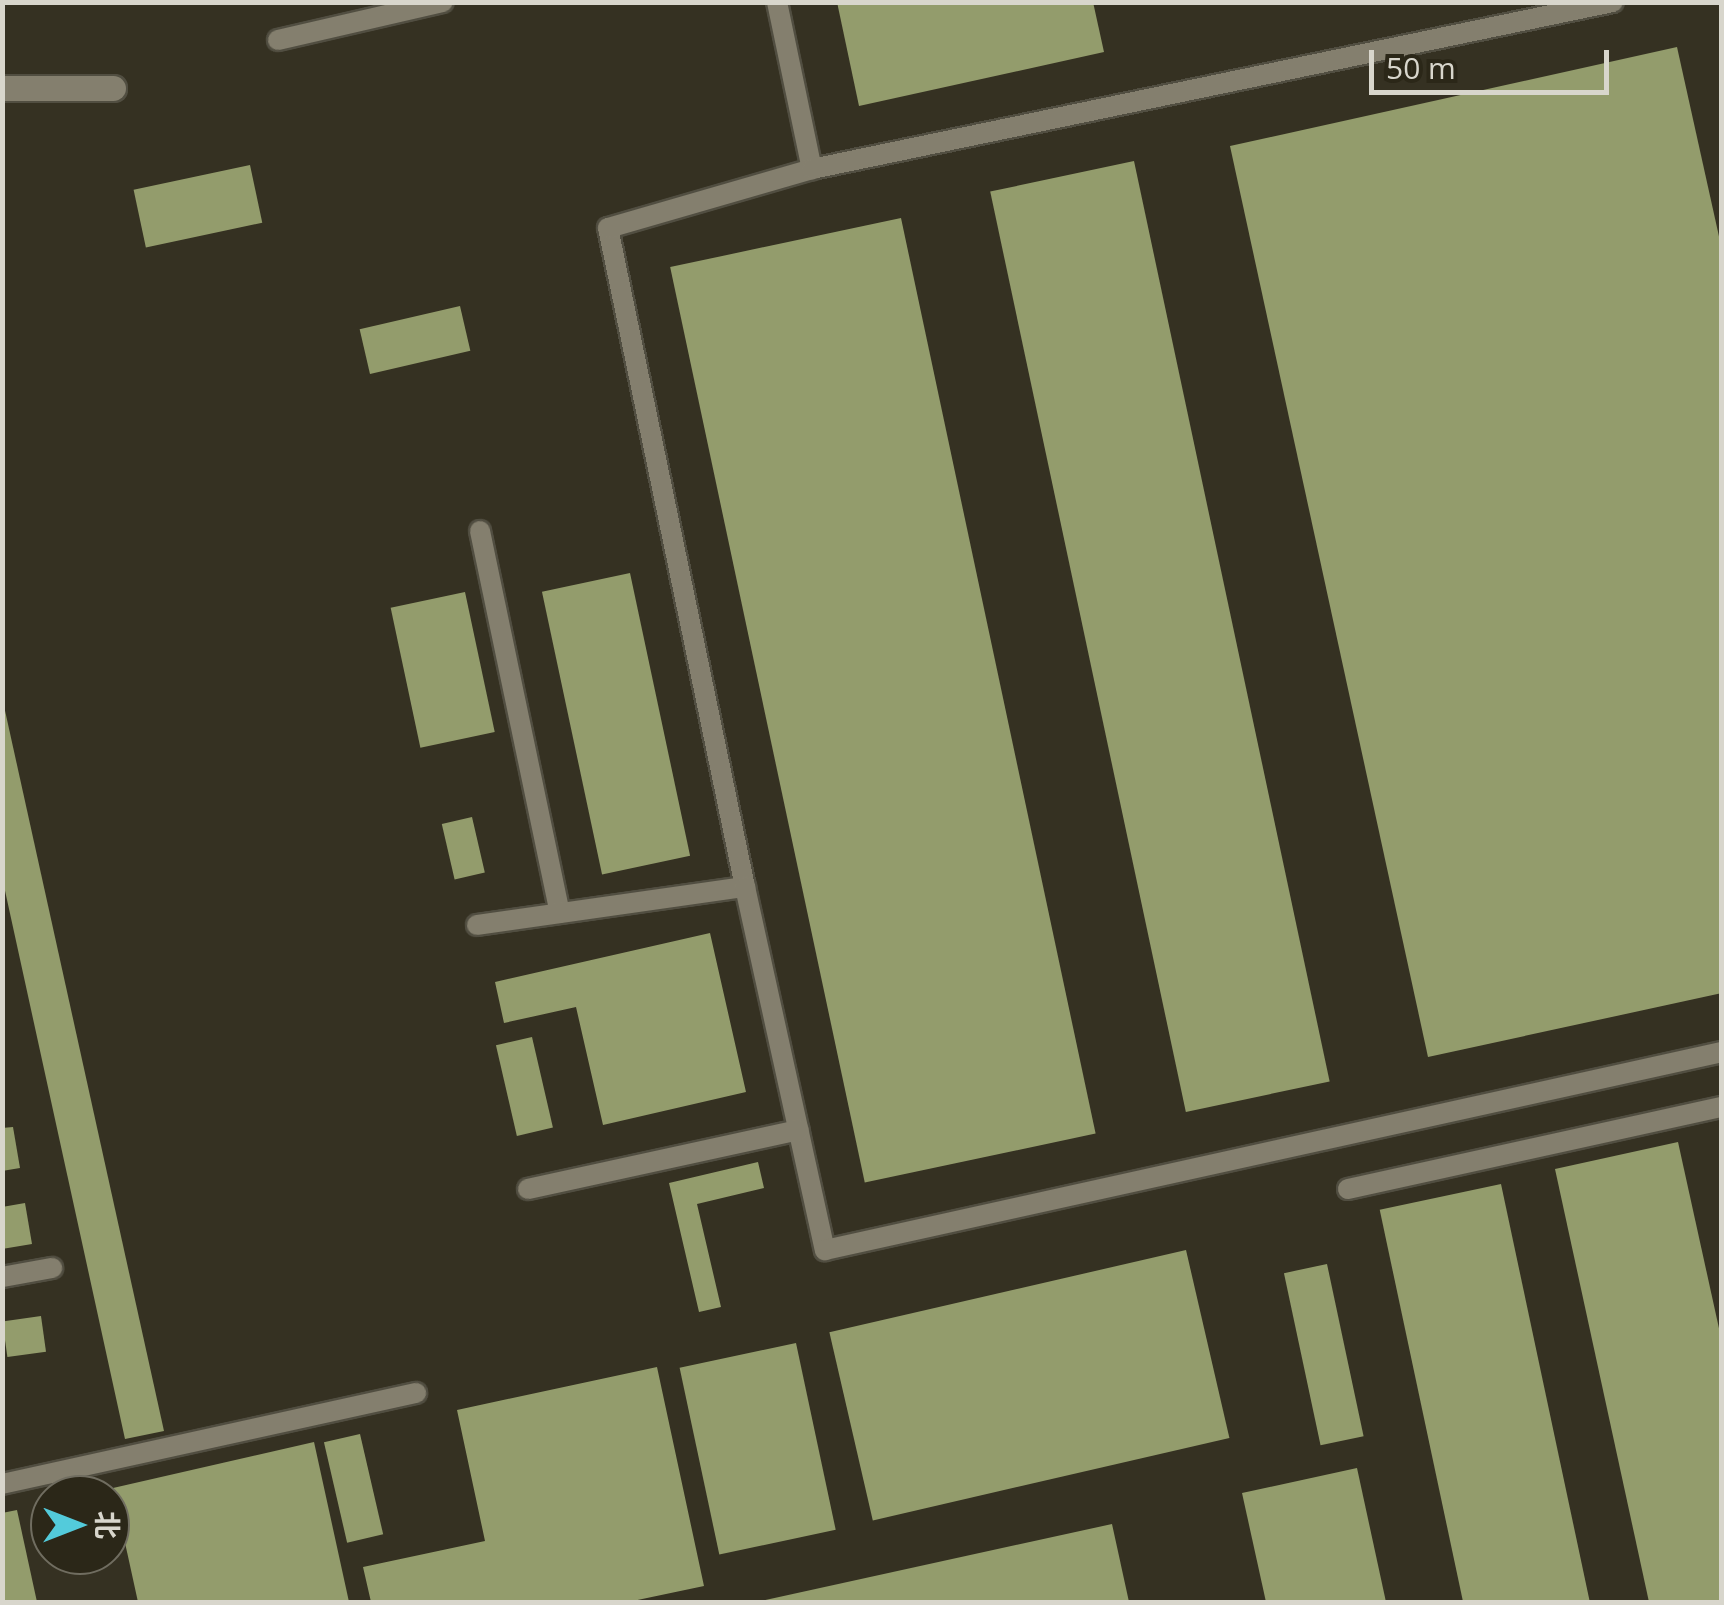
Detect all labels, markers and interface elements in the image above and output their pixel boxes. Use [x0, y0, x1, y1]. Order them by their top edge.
scale bar [1374, 30, 1614, 92]
text: 50 m [1386, 47, 1456, 88]
north arrow [30, 1475, 130, 1575]
text: 北 [89, 1511, 127, 1539]

